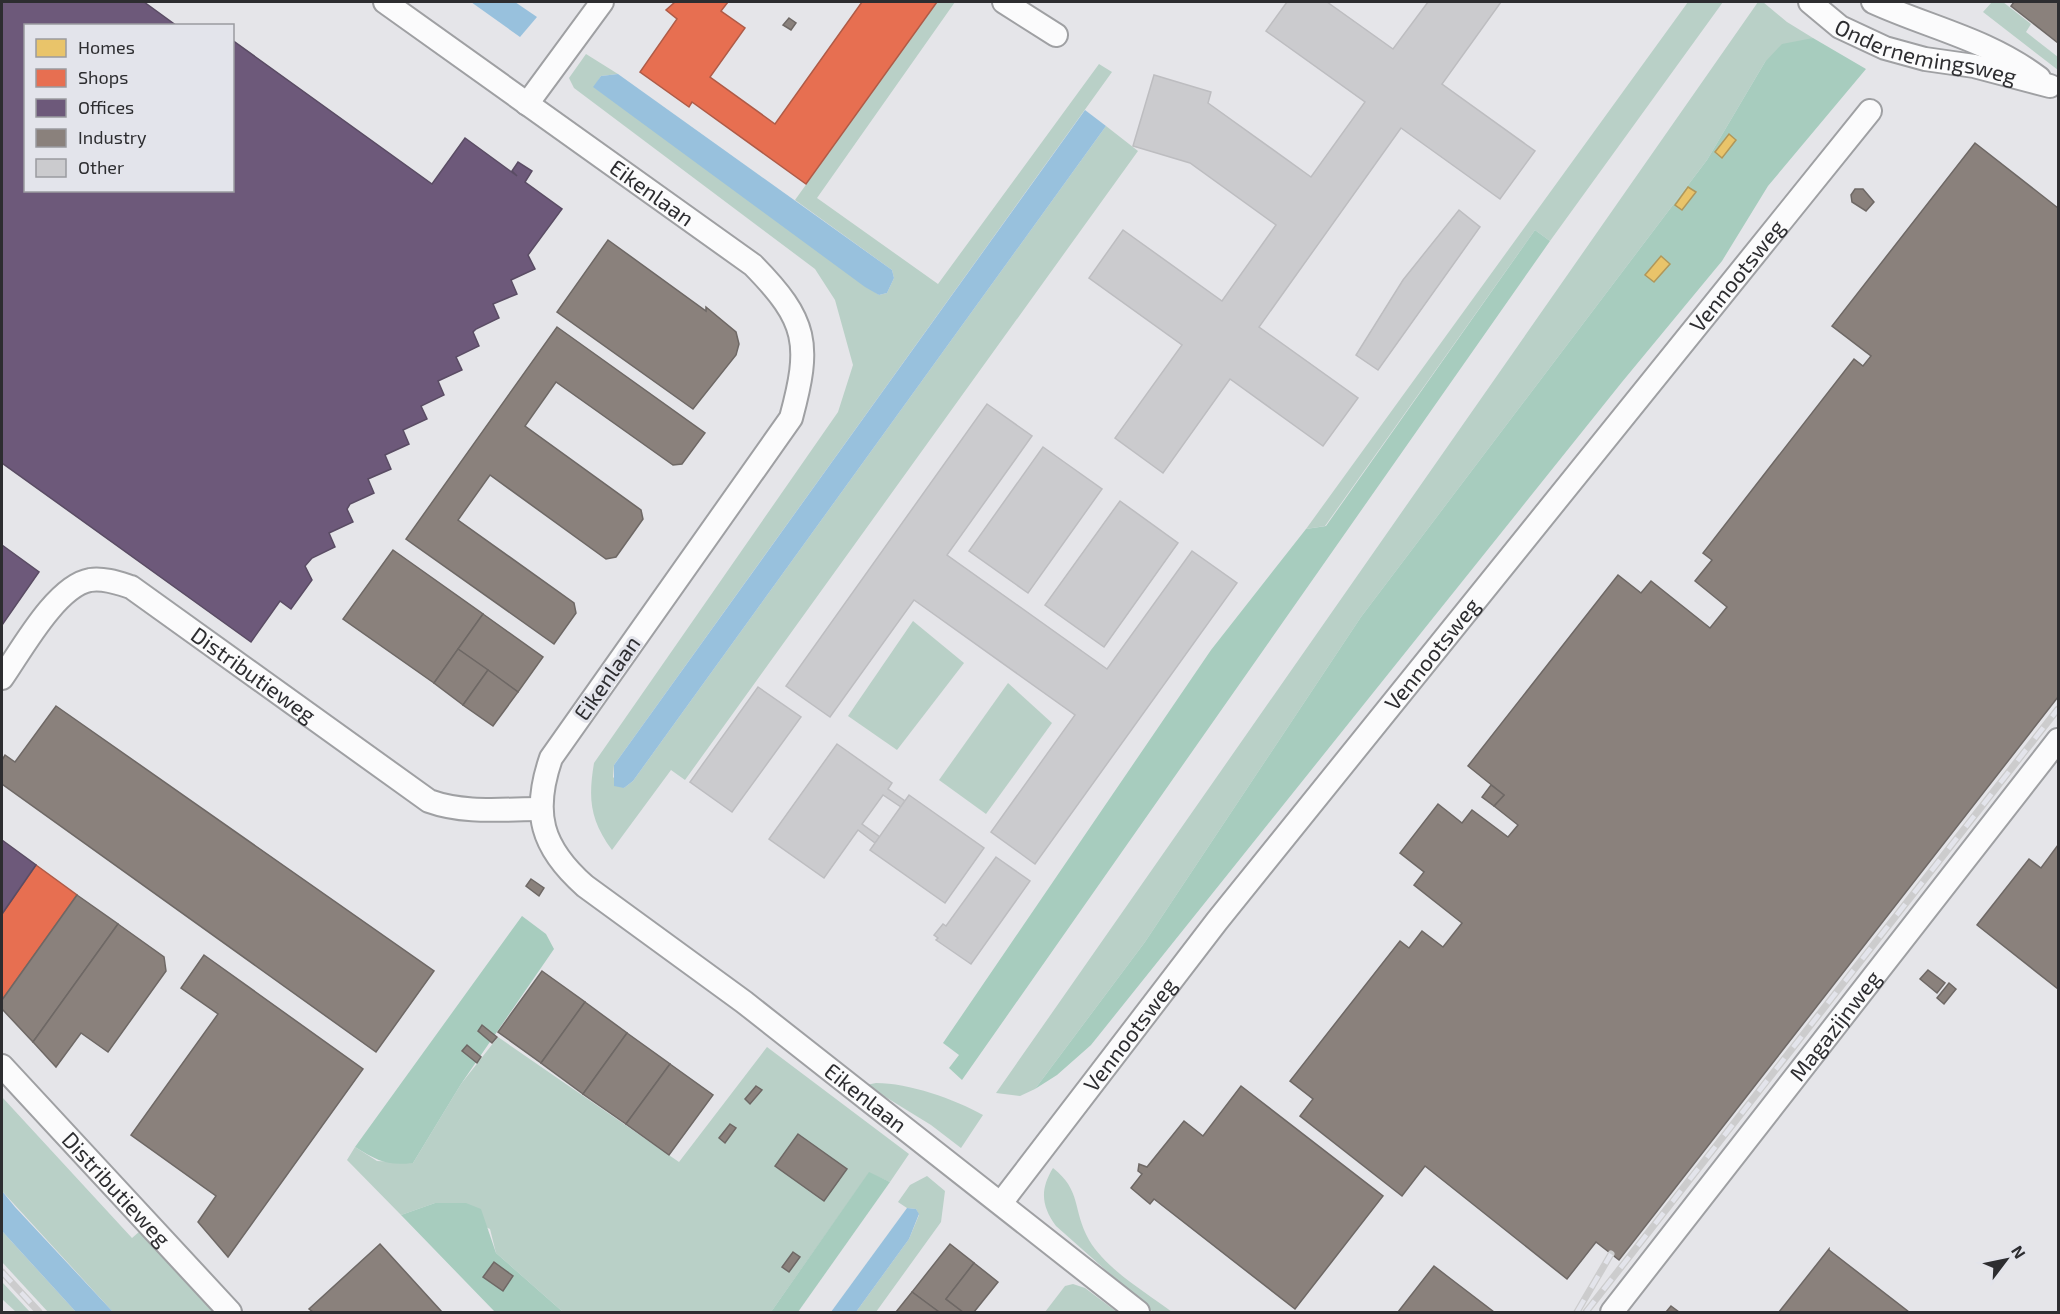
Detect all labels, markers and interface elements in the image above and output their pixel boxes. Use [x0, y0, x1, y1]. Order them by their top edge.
street label: Ondernemingsweg [1831, 12, 2020, 89]
legend [24, 24, 234, 192]
text: Homes [78, 36, 135, 58]
text: Shops [78, 66, 128, 88]
text: Offices [78, 96, 134, 118]
text: Industry [78, 126, 147, 148]
street label: Eikenlaan [606, 153, 699, 231]
text: Other [78, 156, 124, 178]
street label: Vennootsweg [1683, 214, 1789, 337]
street label: Vennootsweg [1378, 592, 1484, 715]
street label: Distributieweg [187, 621, 321, 728]
street label: Eikenlaan [568, 630, 645, 724]
street label: Magazijnweg [1783, 965, 1886, 1085]
street label: Vennootsweg [1077, 972, 1181, 1096]
street label: Eikenlaan [820, 1057, 912, 1137]
street label: Distributieweg [57, 1126, 176, 1251]
north arrow [1976, 1230, 2036, 1290]
text: N [2008, 1242, 2030, 1262]

